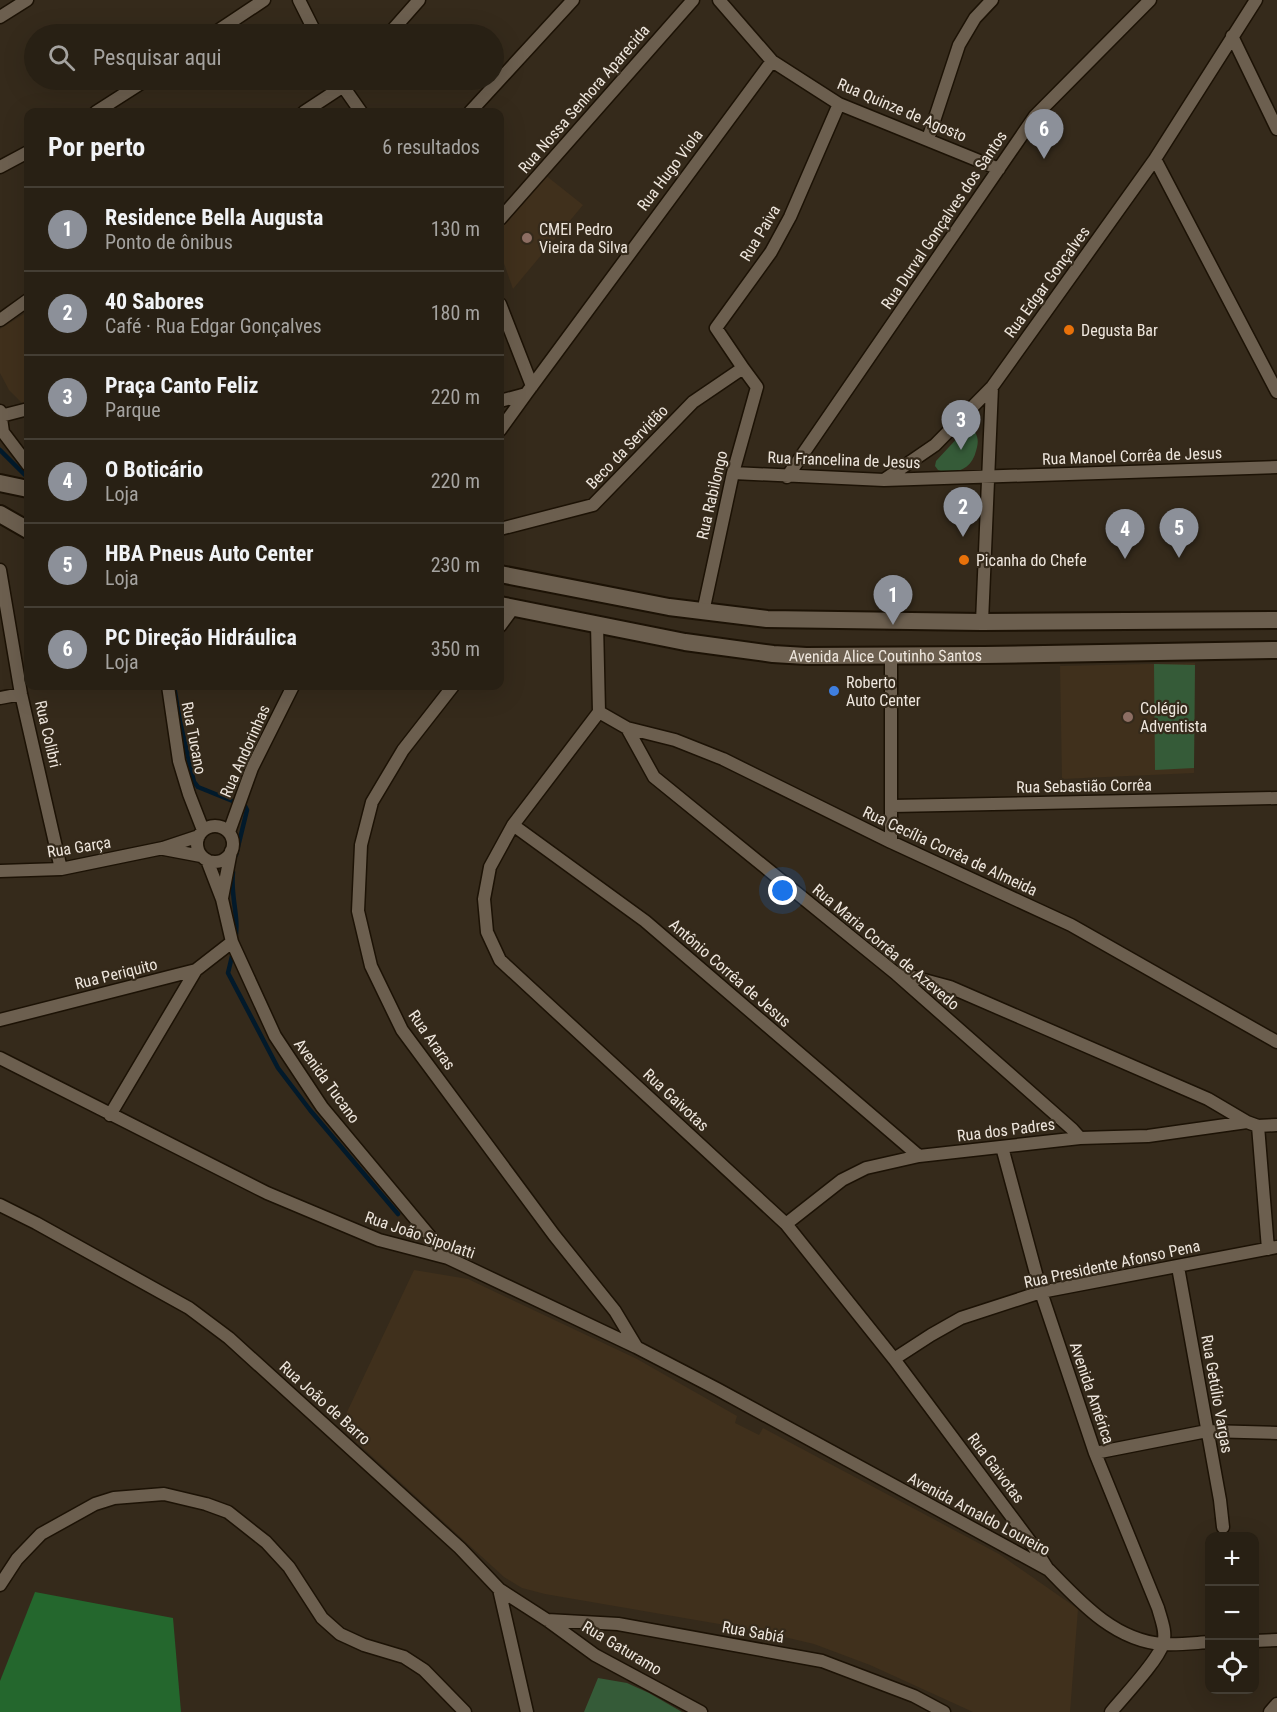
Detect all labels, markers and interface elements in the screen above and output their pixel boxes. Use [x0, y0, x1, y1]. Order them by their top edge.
street label: Rua Nossa Senhora Aparecida [514, 21, 654, 177]
search box [24, 24, 504, 90]
icon: search [45, 41, 78, 74]
text: Pesquisar aqui [93, 45, 222, 70]
street label: Rua Quinze de Agosto [835, 74, 969, 146]
pin: 6 [1024, 110, 1064, 159]
street label: Rua Hugo Viola [633, 126, 707, 214]
street label: Rua Durval Gonçalves dos Santos [877, 127, 1011, 313]
text: Por perto [48, 132, 145, 162]
text: 6 resultados [382, 135, 480, 159]
street label: Rua Paiva [736, 202, 784, 264]
text: Residence Bella Augusta [105, 205, 323, 230]
text: 1 [62, 217, 73, 241]
text: 130 m [431, 217, 480, 241]
place label: CMEI Pedro Vieira da Silva [539, 220, 628, 257]
street label: Rua Edgar Gonçalves [1000, 223, 1094, 341]
text: Ponto de ônibus [105, 230, 233, 254]
marker: CMEI Pedro Vieira da Silva [520, 231, 534, 245]
text: 40 Sabores [105, 289, 204, 314]
text: 2 [62, 301, 73, 325]
text: 180 m [431, 301, 480, 325]
text: Café · Rua Edgar Gonçalves [105, 314, 322, 338]
place label: Degusta Bar [1081, 321, 1158, 340]
marker: Degusta Bar [1062, 323, 1076, 337]
text: Praça Canto Feliz [105, 373, 258, 398]
text: 3 [62, 385, 73, 409]
text: 220 m [431, 385, 480, 409]
text: Parque [105, 398, 161, 422]
pin: 3 [942, 400, 980, 450]
street label: Beco da Servidão [582, 401, 672, 493]
street label: Rua Manoel Corrêa de Jesus [1042, 443, 1222, 469]
street label: Rua Francelina de Jesus [767, 448, 921, 472]
street label: Rua Rabilongo [693, 449, 731, 541]
text: O Boticário [105, 457, 203, 482]
text: 4 [62, 469, 73, 493]
text: 220 m [431, 469, 480, 493]
text: Loja [105, 482, 139, 506]
pin: 2 [944, 488, 982, 537]
pin: 5 [1160, 508, 1198, 558]
pin: 4 [1106, 510, 1144, 559]
text: HBA Pneus Auto Center [105, 541, 314, 566]
place label: Picanha do Chefe [976, 551, 1087, 570]
text: 5 [62, 553, 73, 577]
text: 230 m [431, 553, 480, 577]
marker: Picanha do Chefe [957, 553, 971, 567]
text: Loja [105, 566, 139, 590]
pin: 1 [874, 576, 912, 625]
text: PC Direção Hidráulica [105, 625, 297, 650]
text: 6 [62, 637, 73, 661]
text: 350 m [431, 637, 480, 661]
street label: Avenida Alice Coutinho Santos [788, 645, 982, 666]
text: Loja [105, 650, 139, 674]
place label: Roberto Auto Center [846, 673, 921, 710]
marker: Roberto Auto Center [827, 684, 841, 698]
street label: Rua Colibri [31, 699, 65, 769]
place label: Colégio Adventista [1140, 699, 1207, 736]
street label: Rua Tucano [178, 700, 210, 776]
street label: Rua Andorinhas [216, 702, 274, 800]
marker: Colégio Adventista [1121, 710, 1135, 724]
street label: Rua Sebastião Corrêa [1016, 775, 1152, 797]
street label: Rua Cecília Corrêa de Almeida [860, 802, 1040, 900]
street label: Rua Garça [46, 833, 112, 861]
your location [768, 876, 797, 905]
street label: Rua Maria Corrêa de Azevedo [809, 880, 963, 1014]
street label: Antônio Corrêa de Jesus [665, 915, 795, 1031]
street label: Rua Periquito [73, 955, 159, 993]
street label: Rua Araras [405, 1006, 459, 1074]
street label: Avenida Tucano [290, 1035, 364, 1127]
street label: Rua Gaivotas [639, 1065, 713, 1135]
street label: Rua dos Padres [956, 1115, 1056, 1145]
street label: Rua João Sipolatti [363, 1207, 477, 1263]
street label: Rua Presidente Afonso Pena [1022, 1236, 1202, 1292]
street label: Rua Getúlio Vargas [1197, 1333, 1237, 1455]
street label: Avenida América [1066, 1340, 1118, 1446]
street label: Rua João de Barro [276, 1357, 374, 1449]
street label: Rua Gaivotas [963, 1429, 1029, 1507]
street label: Avenida Arnaldo Loureiro [905, 1468, 1053, 1560]
map controls [1205, 1532, 1259, 1694]
button: + [1205, 1532, 1259, 1586]
button: − [1205, 1586, 1259, 1640]
street label: Rua Gaturamo [579, 1617, 665, 1679]
street label: Rua Sabiá [720, 1617, 786, 1647]
button: locate [1205, 1640, 1259, 1694]

